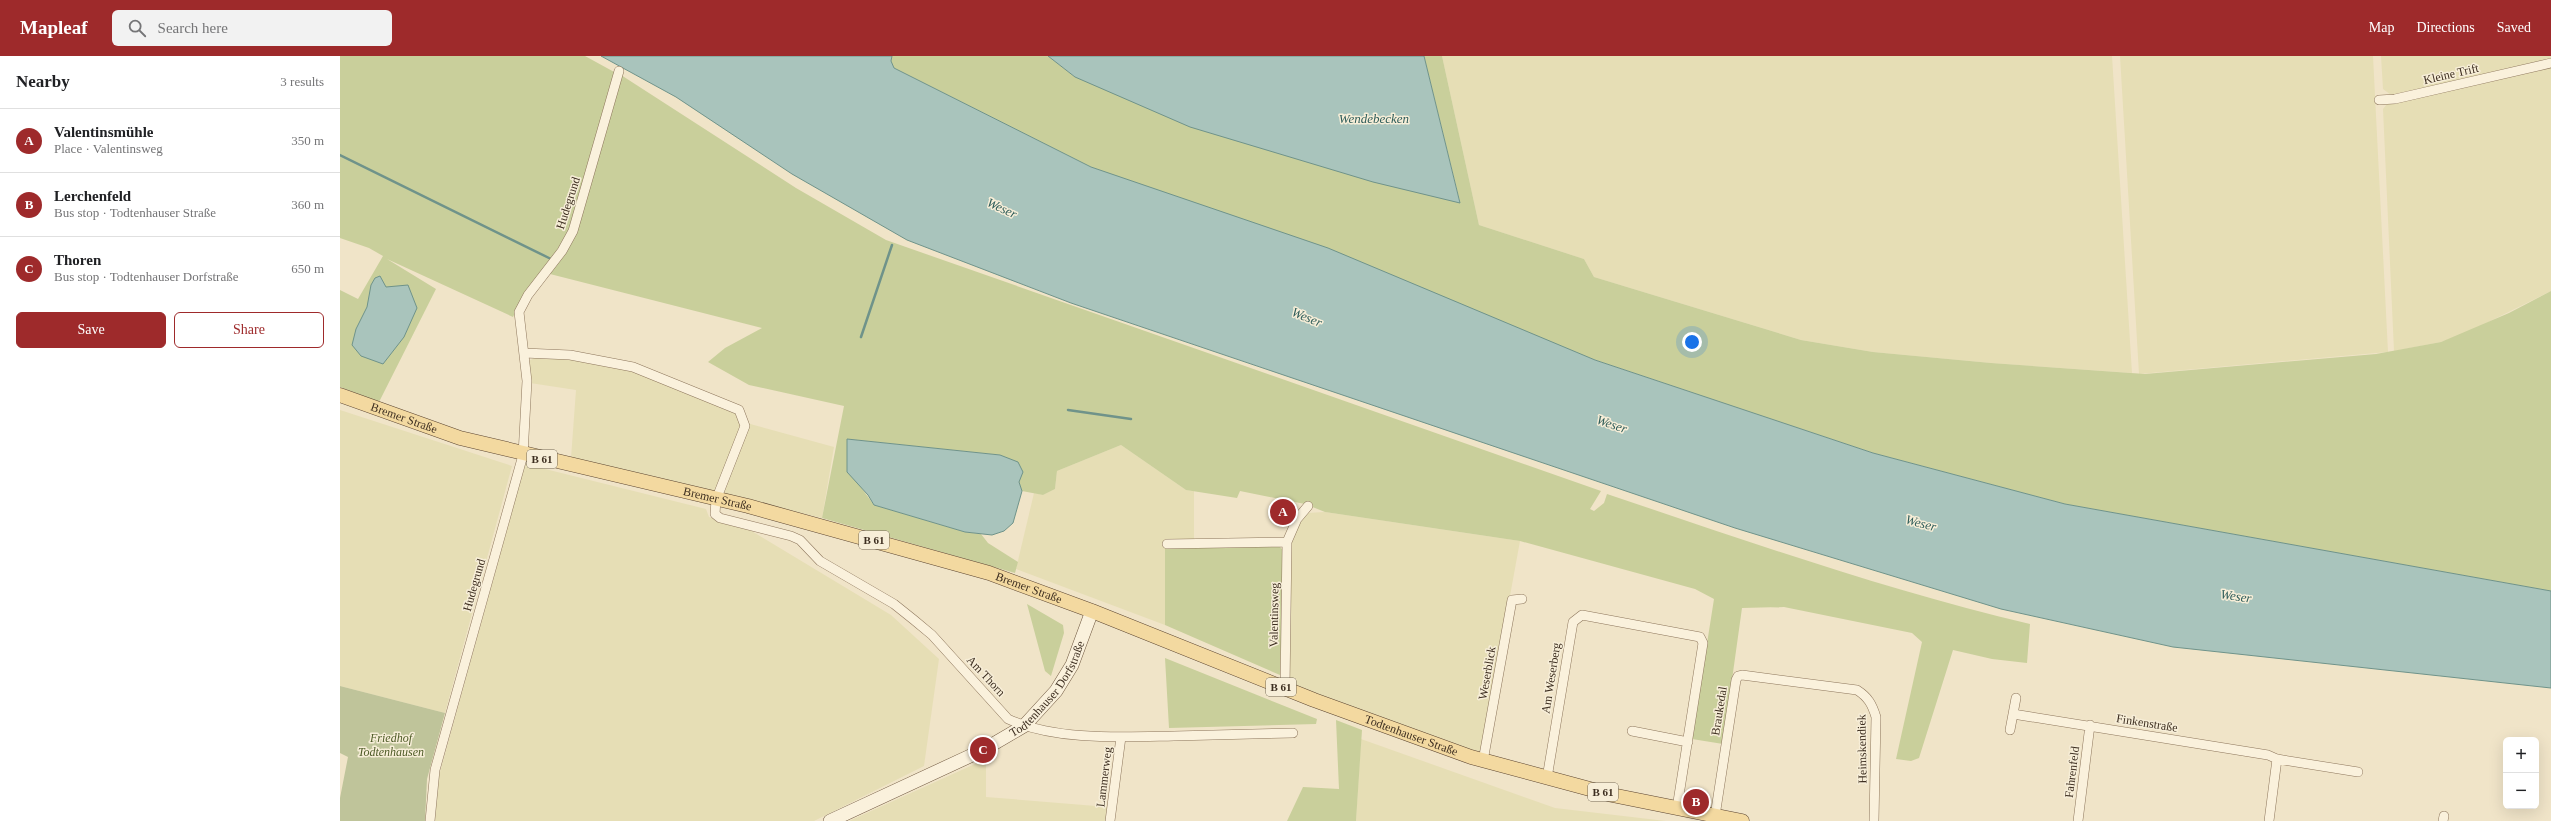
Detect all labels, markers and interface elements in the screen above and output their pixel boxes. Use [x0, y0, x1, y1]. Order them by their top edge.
search box [112, 10, 392, 46]
text: Mapleaf [20, 17, 88, 38]
icon: search [126, 17, 148, 39]
text: Search here [158, 20, 228, 36]
text: Map [2369, 20, 2394, 35]
text: Directions [2416, 20, 2475, 35]
text: Saved [2497, 20, 2531, 35]
street label: Kleine Trift [2422, 61, 2481, 87]
text: Nearby [16, 72, 70, 91]
text: 3 results [280, 74, 324, 89]
water label: Wendebecken [1339, 111, 1409, 126]
text: Valentinsmühle [54, 124, 153, 140]
text: A [24, 133, 34, 148]
text: 350 m [291, 133, 324, 148]
text: Place · Valentinsweg [54, 141, 163, 156]
street label: Hudegrund [553, 175, 583, 231]
text: Lerchenfeld [54, 188, 131, 204]
water label: Weser [985, 195, 1020, 222]
text: B [25, 197, 33, 212]
text: 360 m [291, 197, 324, 212]
text: Bus stop · Todtenhauser Straße [54, 205, 216, 220]
text: Thoren [54, 252, 101, 268]
text: C [24, 261, 34, 276]
text: 650 m [291, 261, 324, 276]
text: Bus stop · Todtenhauser Dorfstraße [54, 269, 238, 284]
water label: Weser [1290, 304, 1325, 330]
button: Save [16, 312, 166, 348]
button: Share [174, 312, 324, 348]
your location [1682, 332, 1702, 352]
street label: Bremer Straße [369, 400, 439, 436]
water label: Weser [1595, 412, 1630, 436]
road number: B 61 [527, 450, 557, 468]
street label: Bremer Straße [682, 484, 753, 514]
pin: A [1270, 497, 1296, 527]
water label: Weser [1904, 512, 1939, 535]
road number: B 61 [859, 531, 889, 549]
street label: Hudegrund [460, 557, 488, 613]
street label: Bremer Straße [994, 569, 1064, 606]
street label: Valentinsweg [1266, 583, 1282, 647]
water label: Weser [2219, 586, 2253, 606]
street label: Todtenhauser Dorfstraße [1007, 639, 1087, 740]
street label: Am Weserberg [1538, 642, 1564, 714]
street label: Weserblick [1475, 645, 1499, 701]
street label: Am Thorn [964, 653, 1008, 699]
road number: B 61 [1266, 678, 1296, 696]
street label: Braukedal [1708, 685, 1730, 736]
street label: Finkenstraße [2115, 711, 2179, 735]
street label: Todtenhauser Straße [1363, 712, 1460, 759]
street label: Heimskendiek [1854, 714, 1870, 784]
park label: Friedhof Todtenhausen [358, 731, 424, 759]
pin: C [970, 735, 996, 765]
map controls [2503, 737, 2539, 809]
button: + [2503, 737, 2539, 773]
street label: Fahrenfeld [2062, 745, 2082, 799]
street label: Lammerweg [1093, 746, 1115, 808]
button: − [2503, 773, 2539, 809]
road number: B 61 [1588, 783, 1618, 801]
pin: B [1683, 787, 1709, 817]

